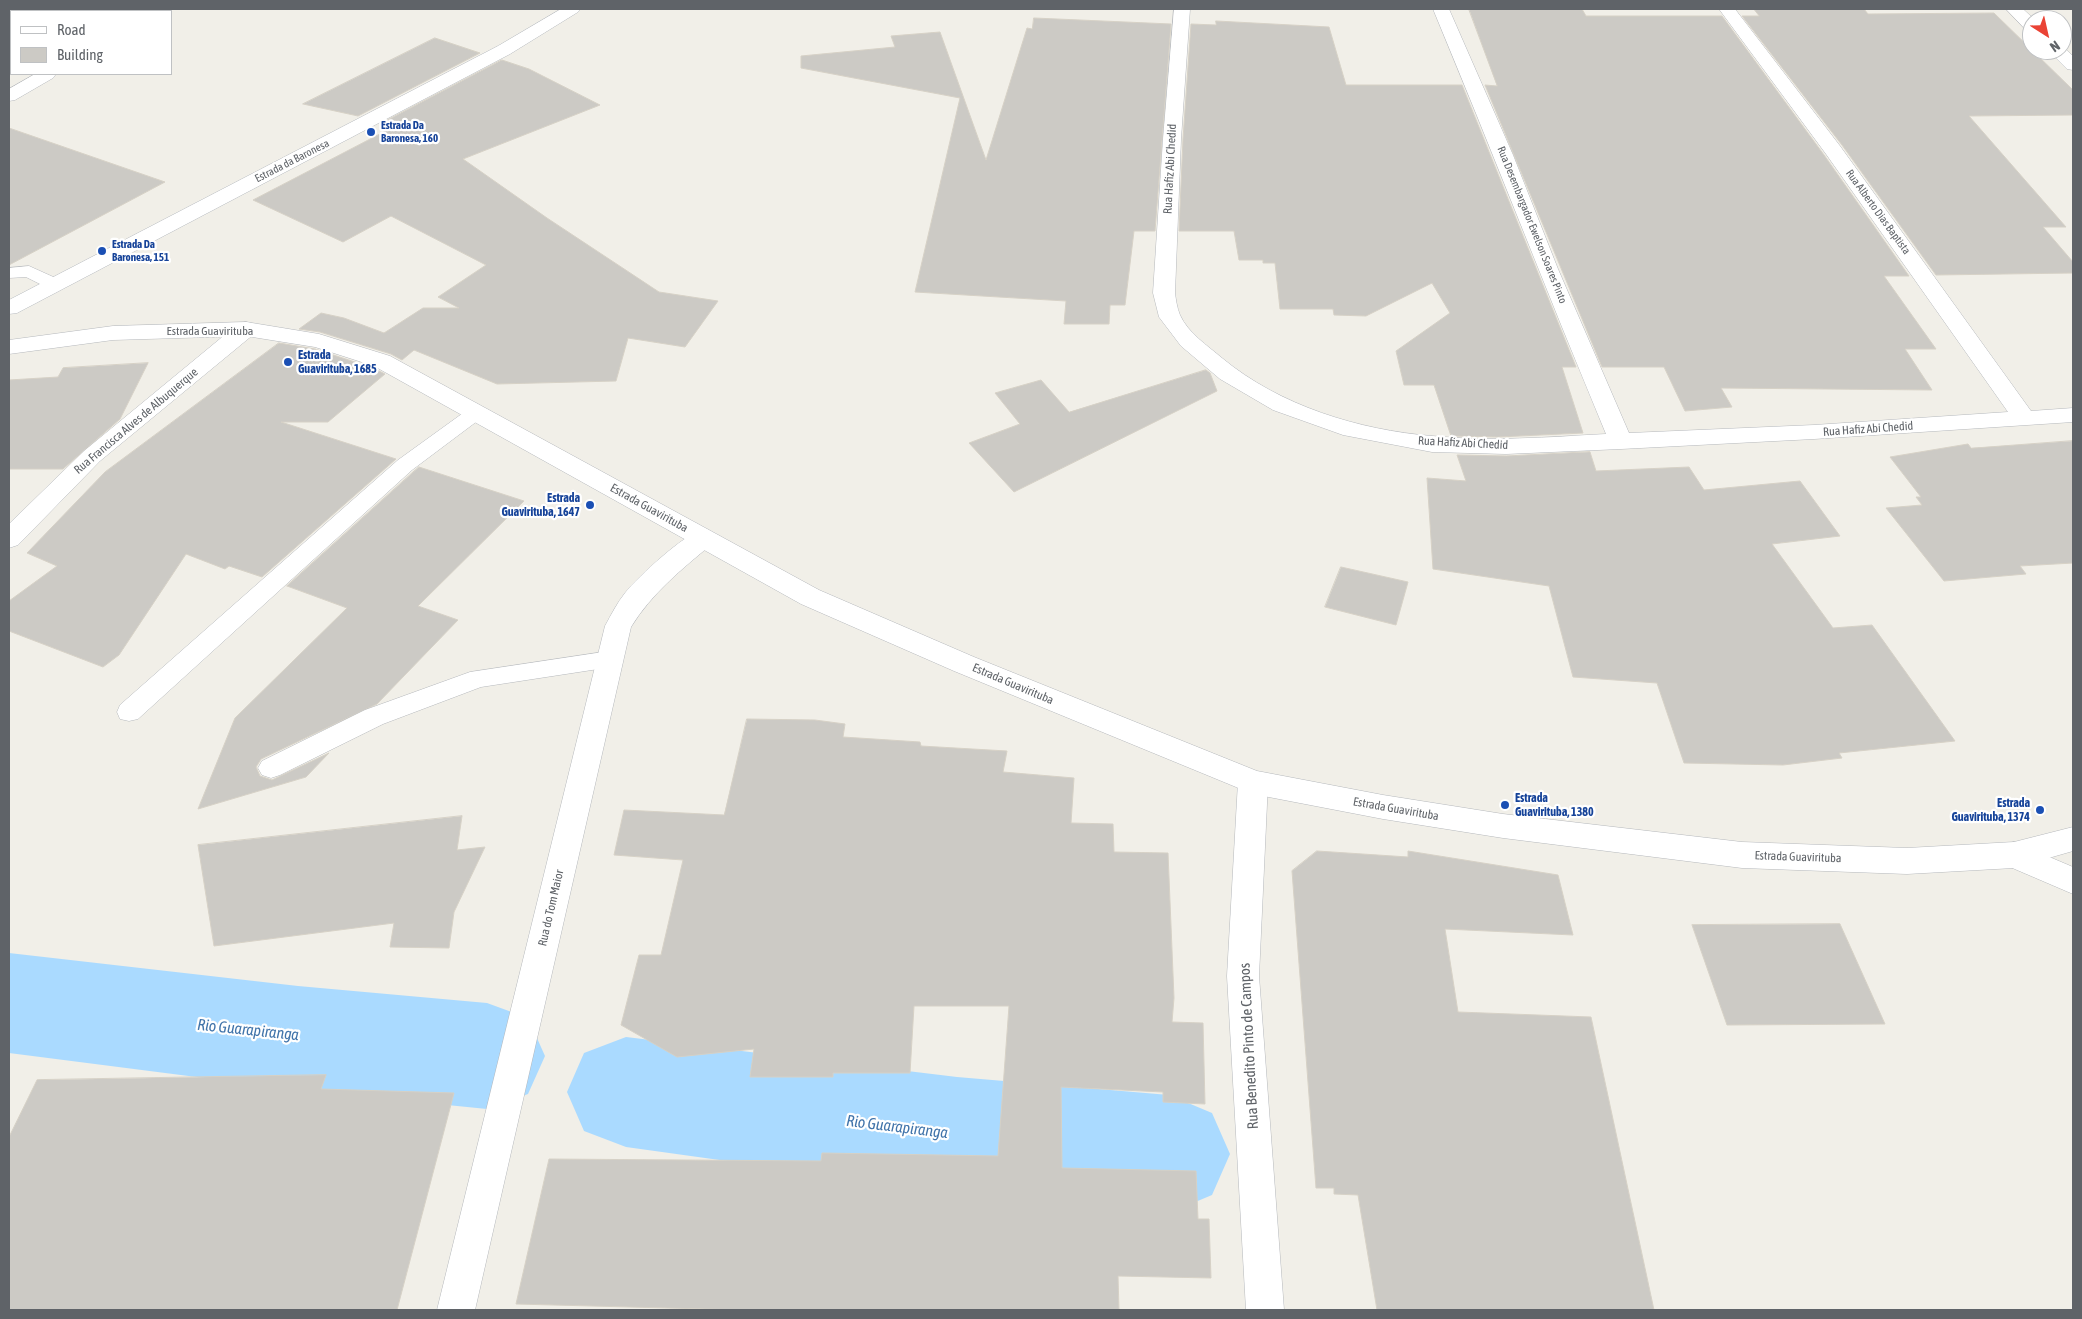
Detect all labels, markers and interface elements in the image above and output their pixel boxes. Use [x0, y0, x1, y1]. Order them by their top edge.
legend [10, 10, 172, 75]
north arrow [2022, 10, 2072, 60]
text: Road [57, 21, 86, 38]
text: N [2047, 38, 2063, 55]
text: Building [57, 46, 103, 63]
place label: Estrada Da Baronesa, 160 [381, 119, 438, 145]
street label: Rua Hafiz Abi Chedid [1160, 124, 1180, 214]
marker: Estrada Da Baronesa, 160 [365, 126, 377, 138]
street label: Estrada da Baronesa [253, 137, 331, 185]
street label: Rua Desembargador Ewelson Soares Pinto [1494, 145, 1570, 305]
street label: Rua Alberto Dias Baptista [1843, 167, 1913, 257]
place label: Estrada Da Baronesa, 151 [112, 238, 169, 264]
marker: Estrada Da Baronesa, 151 [96, 245, 108, 257]
street label: Estrada Guavirituba [167, 324, 253, 338]
place label: Estrada Guavirituba, 1685 [298, 348, 377, 376]
marker: Estrada Guavirituba, 1685 [282, 356, 294, 368]
street label: Rua Francisca Alves de Albuquerque [71, 365, 201, 477]
street label: Rua Hafiz Abi Chedid [1822, 419, 1914, 439]
street label: Rua Hafiz Abi Chedid [1418, 433, 1508, 453]
street label: Estrada Guavirituba [608, 481, 690, 535]
place label: Estrada Guavirituba, 1647 [501, 491, 580, 519]
marker: Estrada Guavirituba, 1647 [584, 499, 596, 511]
street label: Estrada Guavirituba [970, 660, 1056, 708]
place label: Estrada Guavirituba, 1380 [1515, 791, 1594, 819]
street label: Estrada Guavirituba [1352, 794, 1440, 824]
place label: Estrada Guavirituba, 1374 [1951, 796, 2030, 824]
marker: Estrada Guavirituba, 1380 [1499, 799, 1511, 811]
marker: Estrada Guavirituba, 1374 [2034, 804, 2046, 816]
street label: Estrada Guavirituba [1754, 848, 1842, 866]
street label: Rua do Tom Maior [535, 868, 567, 948]
street label: Rua Benedito Pinto de Campos [1236, 962, 1262, 1130]
water label: Rio Guarapiranga [196, 1015, 300, 1045]
water label: Rio Guarapiranga [845, 1111, 949, 1143]

